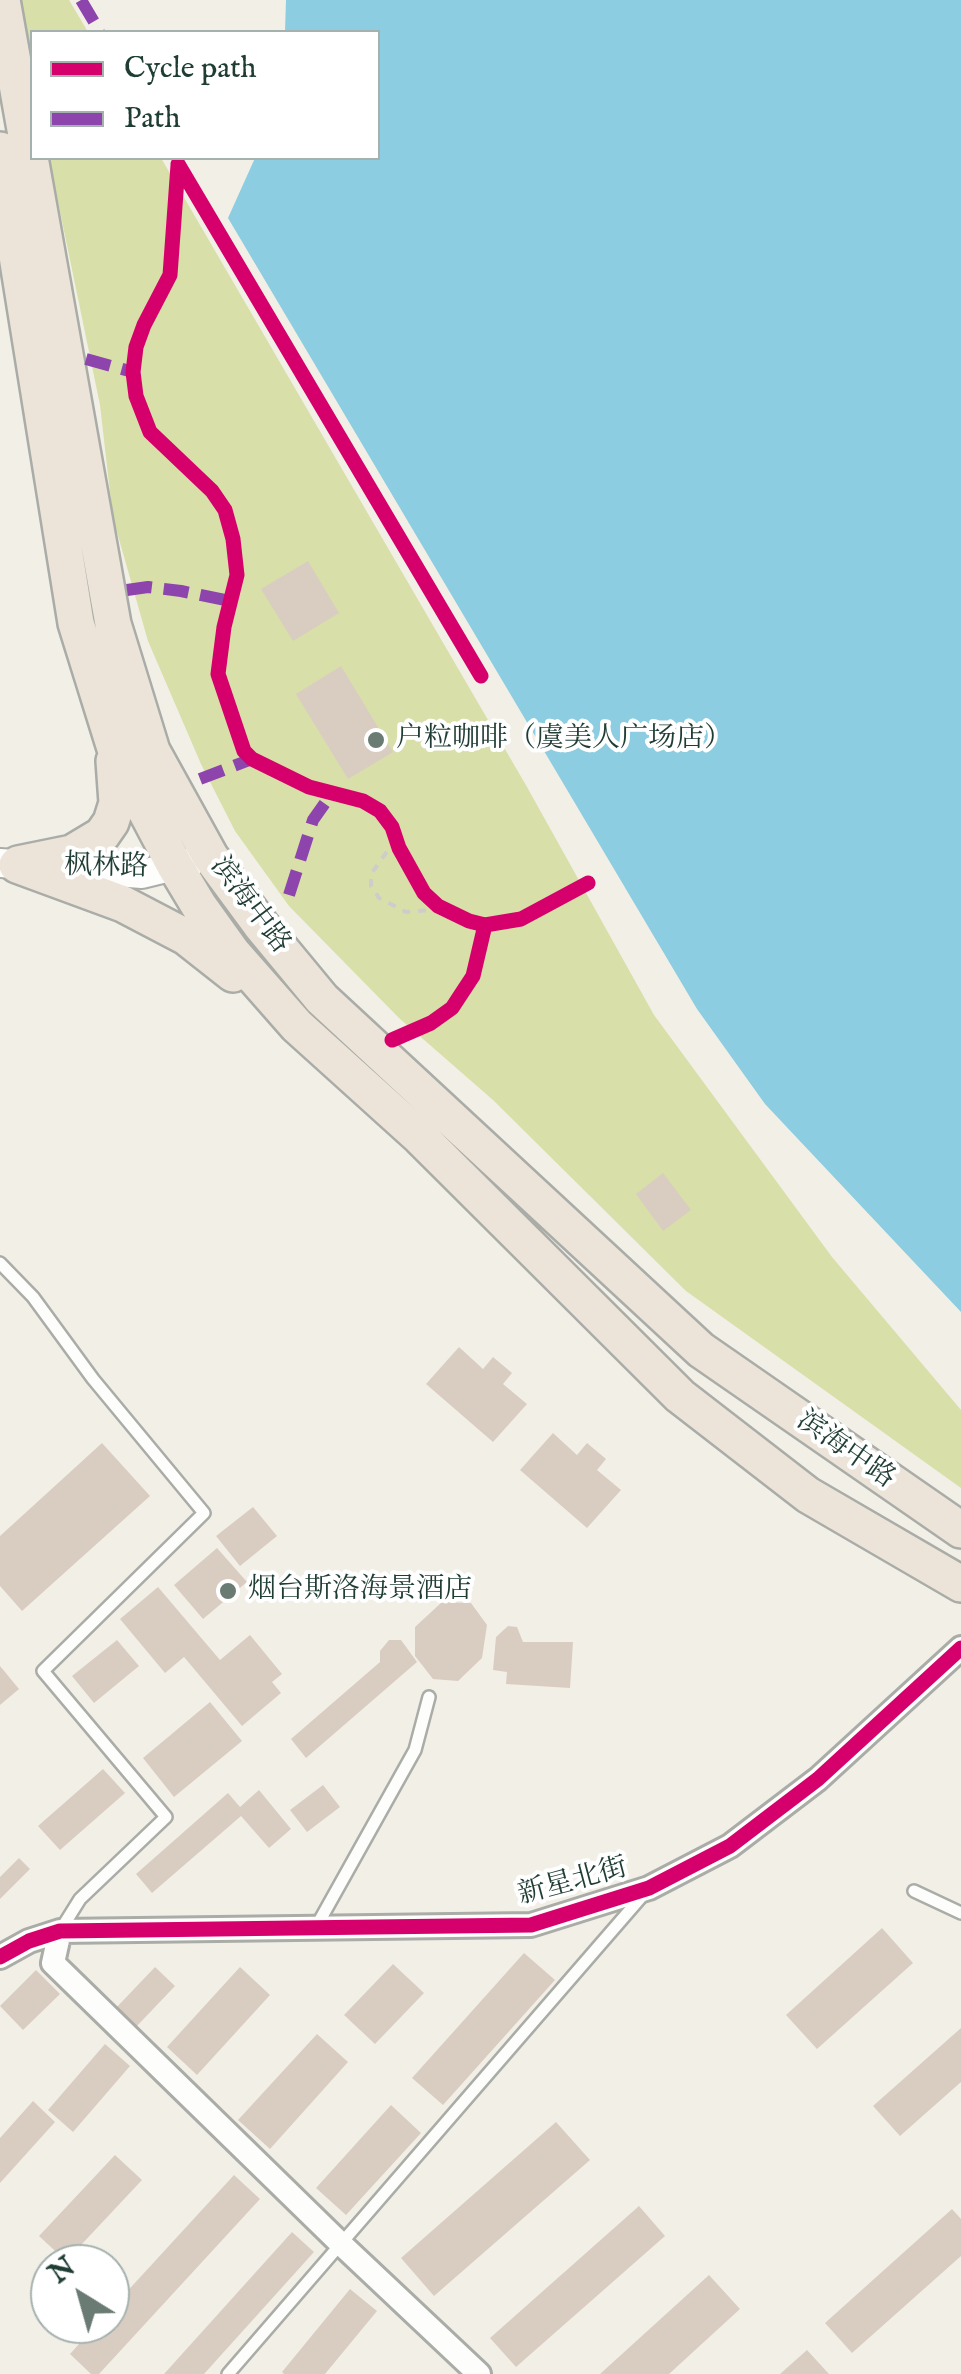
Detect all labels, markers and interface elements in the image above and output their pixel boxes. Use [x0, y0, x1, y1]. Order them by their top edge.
legend [30, 30, 380, 160]
text: Cycle path [124, 50, 257, 88]
text: Path [124, 100, 180, 138]
place label: 户粒咖啡（虞美人广场店） [396, 723, 732, 757]
marker: 户粒咖啡（虞美人广场店） [365, 729, 387, 751]
street label: 枫林路 [64, 850, 148, 886]
street label: 滨海中路 [202, 851, 296, 961]
street label: 滨海中路 [789, 1405, 901, 1497]
place label: 烟台斯洛海景酒店 [248, 1574, 472, 1608]
marker: 烟台斯洛海景酒店 [217, 1580, 239, 1602]
street label: 新星北街 [515, 1852, 631, 1914]
north arrow [30, 2244, 130, 2344]
text: N [43, 2250, 83, 2293]

